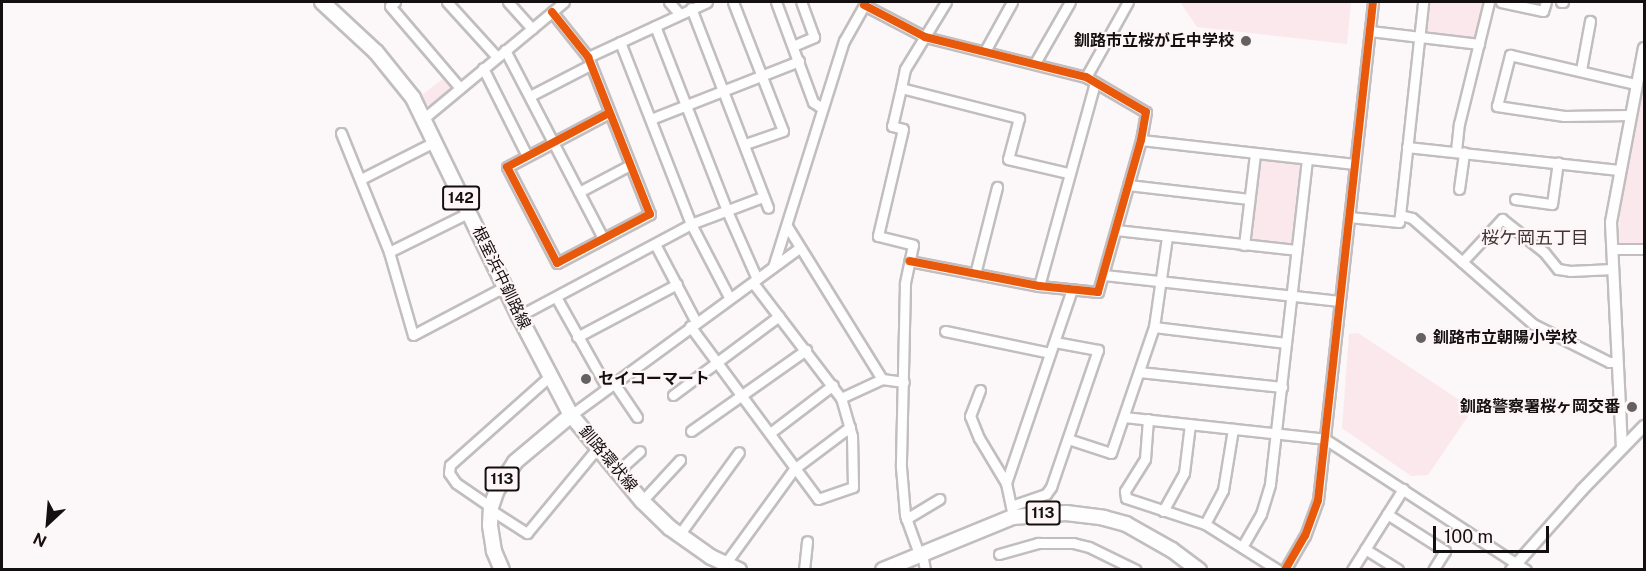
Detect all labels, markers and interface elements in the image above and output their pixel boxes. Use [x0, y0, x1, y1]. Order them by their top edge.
place label: 釧路市立桜が丘中学校 [1074, 31, 1234, 51]
marker: 釧路市立桜が丘中学校 [1239, 34, 1253, 48]
road number: 142 [442, 186, 480, 210]
street label: 根室浜中釧路線 [468, 223, 534, 333]
district label: 桜ケ岡五丁目 [1481, 227, 1589, 249]
place label: 釧路市立朝陽小学校 [1433, 328, 1577, 348]
marker: 釧路市立朝陽小学校 [1414, 331, 1428, 345]
place label: セイコーマート [598, 369, 710, 389]
marker: セイコーマート [579, 372, 593, 386]
place label: 釧路警察署桜ヶ岡交番 [1460, 397, 1620, 417]
marker: 釧路警察署桜ヶ岡交番 [1625, 400, 1639, 414]
street label: 釧路環状線 [575, 422, 641, 496]
road number: 113 [484, 467, 520, 491]
north arrow [18, 493, 78, 553]
road number: 113 [1025, 501, 1061, 525]
scale bar [1436, 514, 1552, 552]
text: 100 m [1444, 526, 1493, 547]
text: N [30, 528, 50, 551]

